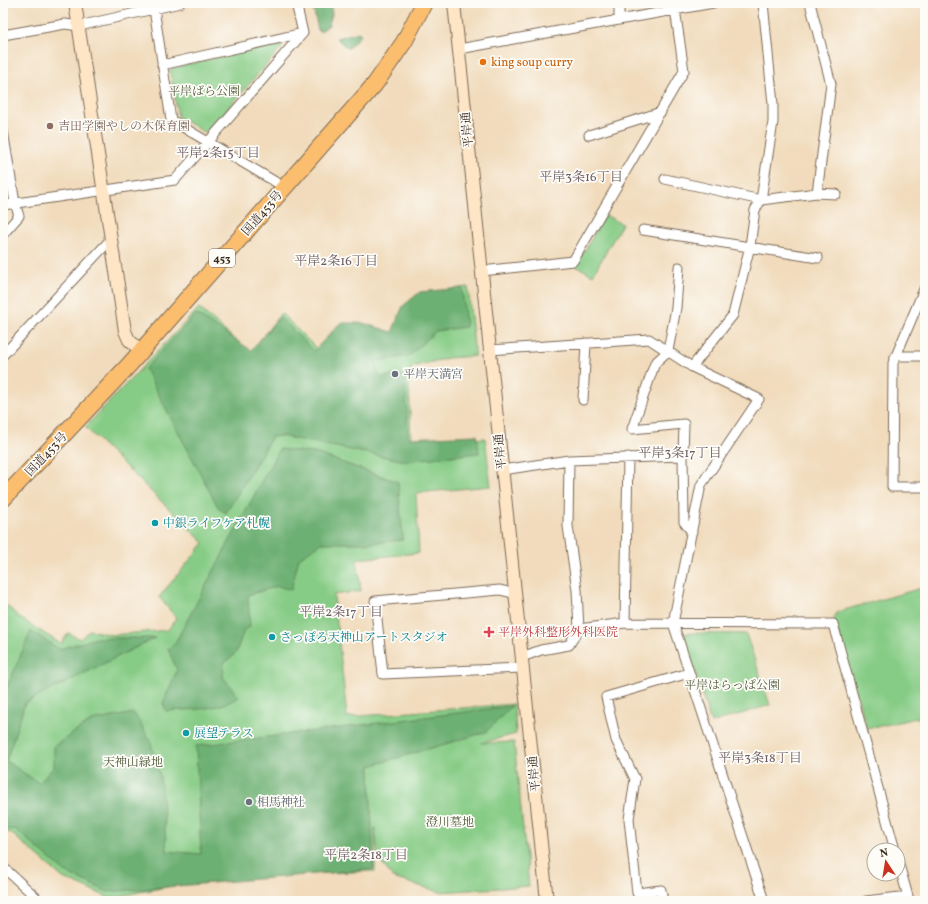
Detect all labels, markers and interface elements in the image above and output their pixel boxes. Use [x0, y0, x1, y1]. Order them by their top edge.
place label: king soup curry [491, 55, 574, 71]
marker: king soup curry [478, 57, 488, 67]
park label: 平岸ばら公園 [168, 84, 240, 100]
street label: 平岸通 [458, 111, 478, 149]
place label: 吉田学園やしの木保育園 [58, 119, 190, 135]
marker: 吉田学園やしの木保育園 [45, 121, 55, 131]
district label: 平岸2条15丁目 [176, 145, 260, 163]
district label: 平岸3条16丁目 [539, 169, 623, 187]
street label: 国道453号 [239, 188, 287, 240]
road number: 453 [209, 249, 235, 267]
district label: 平岸2条16丁目 [294, 253, 378, 271]
place label: 平岸天満宮 [403, 367, 463, 383]
marker: 平岸天満宮 [390, 369, 400, 379]
street label: 国道453号 [22, 429, 71, 480]
street label: 平岸通 [491, 433, 511, 471]
district label: 平岸3条17丁目 [638, 445, 722, 463]
place label: 中銀ライフケア札幌 [163, 516, 270, 532]
marker: 中銀ライフケア札幌 [150, 518, 160, 528]
district label: 平岸2条17丁目 [299, 604, 383, 622]
place label: 平岸外科整形外科医院 [498, 625, 618, 641]
marker: 平岸外科整形外科医院 [483, 626, 495, 638]
place label: さっぽろ天神山アートスタジオ [280, 630, 448, 646]
marker: さっぽろ天神山アートスタジオ [267, 632, 277, 642]
park label: 平岸はらっぱ公園 [684, 678, 780, 694]
place label: 展望テラス [194, 726, 254, 742]
marker: 展望テラス [181, 728, 191, 738]
district label: 平岸3条18丁目 [718, 750, 802, 768]
park label: 天神山緑地 [103, 755, 163, 771]
street label: 平岸通 [525, 755, 545, 793]
place label: 相馬神社 [257, 795, 305, 811]
marker: 相馬神社 [244, 797, 254, 807]
park label: 澄川墓地 [426, 815, 474, 831]
north arrow [866, 842, 906, 882]
text: N [879, 846, 890, 862]
district label: 平岸2条18丁目 [324, 847, 408, 865]

